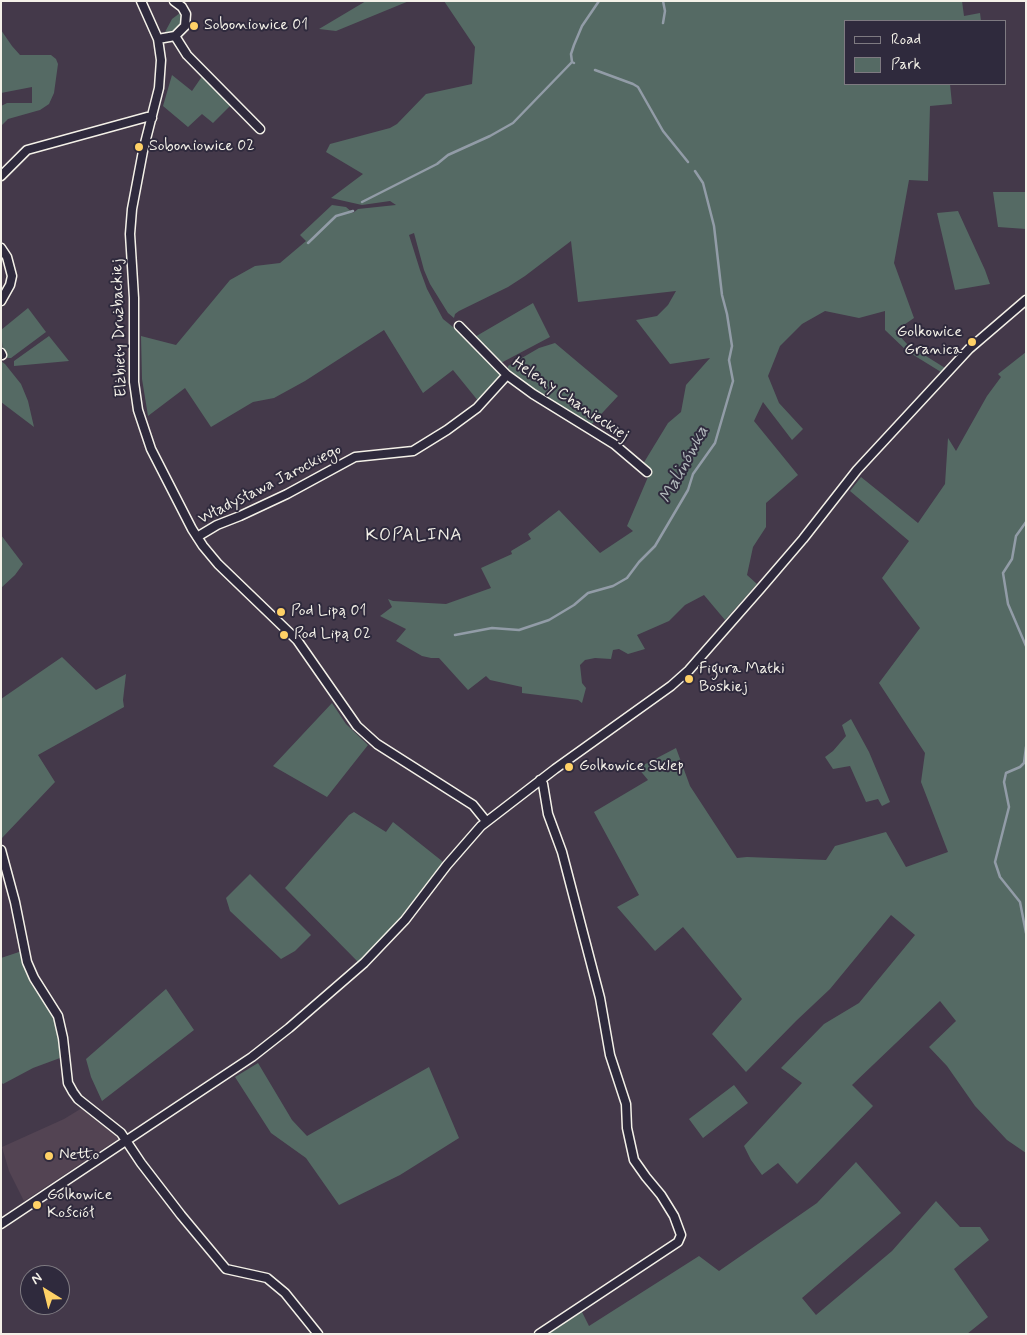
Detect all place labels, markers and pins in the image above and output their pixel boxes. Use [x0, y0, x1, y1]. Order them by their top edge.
place label: Soboniowice 01 [204, 16, 308, 36]
marker: Soboniowice 01 [188, 20, 200, 32]
place label: Soboniowice 02 [149, 137, 255, 157]
marker: Soboniowice 02 [133, 141, 145, 153]
place label: Golkowice Granica [897, 323, 962, 361]
marker: Golkowice Granica [966, 336, 978, 348]
place label: Pod Lipą 01 [291, 602, 366, 622]
marker: Pod Lipą 01 [275, 606, 287, 618]
place label: Pod Lipą 02 [294, 625, 371, 645]
marker: Pod Lipą 02 [278, 629, 290, 641]
place label: Figura Matki Boskiej [699, 660, 785, 698]
marker: Figura Matki Boskiej [683, 673, 695, 685]
place label: Golkowice Sklep [579, 757, 684, 777]
marker: Golkowice Sklep [563, 761, 575, 773]
place label: Netto [59, 1146, 99, 1166]
marker: Netto [43, 1150, 55, 1162]
place label: Golkowice Kościół [47, 1186, 112, 1224]
marker: Golkowice Kościół [31, 1199, 43, 1211]

